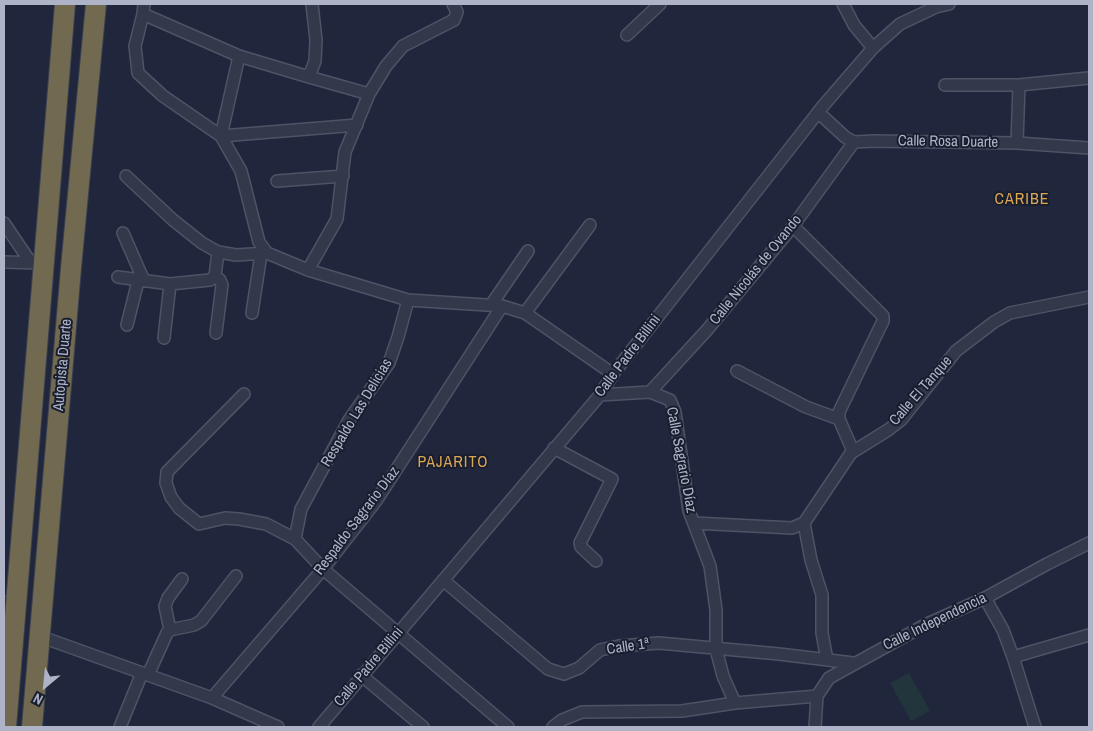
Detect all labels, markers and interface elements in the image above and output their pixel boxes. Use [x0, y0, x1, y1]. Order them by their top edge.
street label: Calle Rosa Duarte [898, 132, 998, 152]
district label: CARIBE [994, 190, 1050, 210]
street label: Calle Nicolás de Ovando [706, 211, 806, 329]
street label: Calle Padre Billini [591, 311, 665, 401]
street label: Autopista Duarte [50, 318, 76, 412]
street label: Calle El Tanque [886, 352, 956, 430]
street label: Respaldo Las Delicias [318, 356, 396, 470]
street label: Calle Sagrario Díaz [662, 406, 700, 514]
district label: PAJARITO [417, 453, 489, 473]
street label: Respaldo Sagrario Díaz [310, 463, 404, 579]
street label: Calle Independencia [880, 589, 990, 655]
street label: Calle Padre Billini [330, 624, 408, 710]
street label: Calle 1ª [606, 635, 650, 659]
north arrow [20, 661, 70, 711]
text: N [30, 689, 46, 709]

